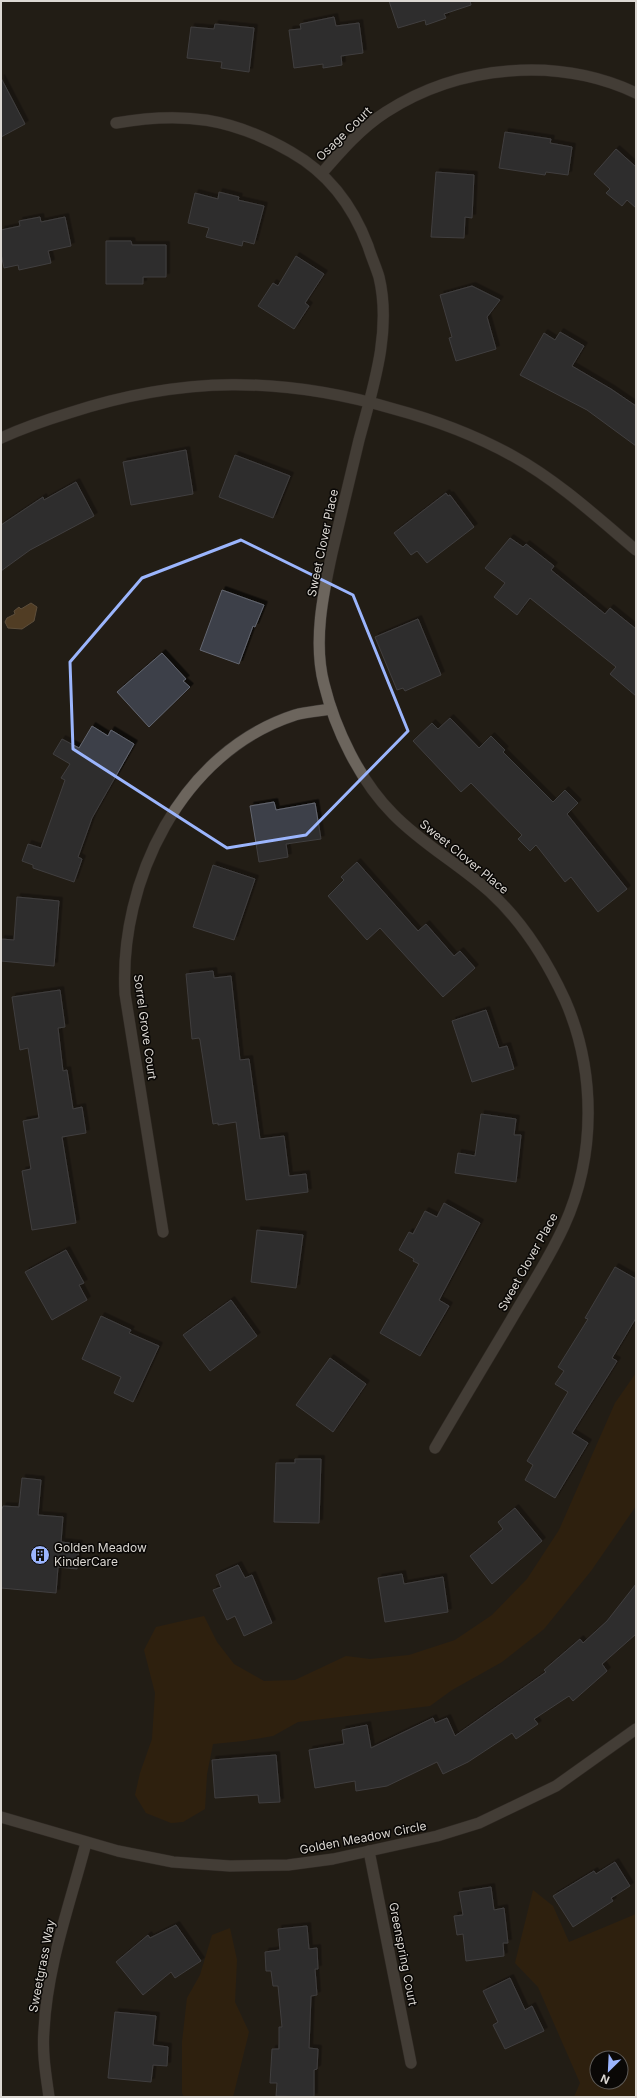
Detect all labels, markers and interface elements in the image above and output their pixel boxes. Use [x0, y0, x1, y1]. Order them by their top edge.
street label: Osage Court [313, 103, 375, 164]
street label: Sweet Clover Place [304, 488, 341, 598]
street label: Sweet Clover Place [417, 816, 512, 897]
street label: Sorrel Grove Court [131, 973, 160, 1081]
street label: Sweet Clover Place [494, 1210, 561, 1313]
place label: Golden Meadow KinderCare [54, 1540, 147, 1569]
building icon: Golden Meadow KinderCare [29, 1544, 51, 1566]
street label: Golden Meadow Circle [298, 1818, 428, 1857]
street label: Greenspring Court [386, 1901, 421, 2007]
street label: Sweetgrass Way [25, 1918, 58, 2014]
north arrow [589, 2050, 629, 2090]
text: N [598, 2071, 612, 2087]

